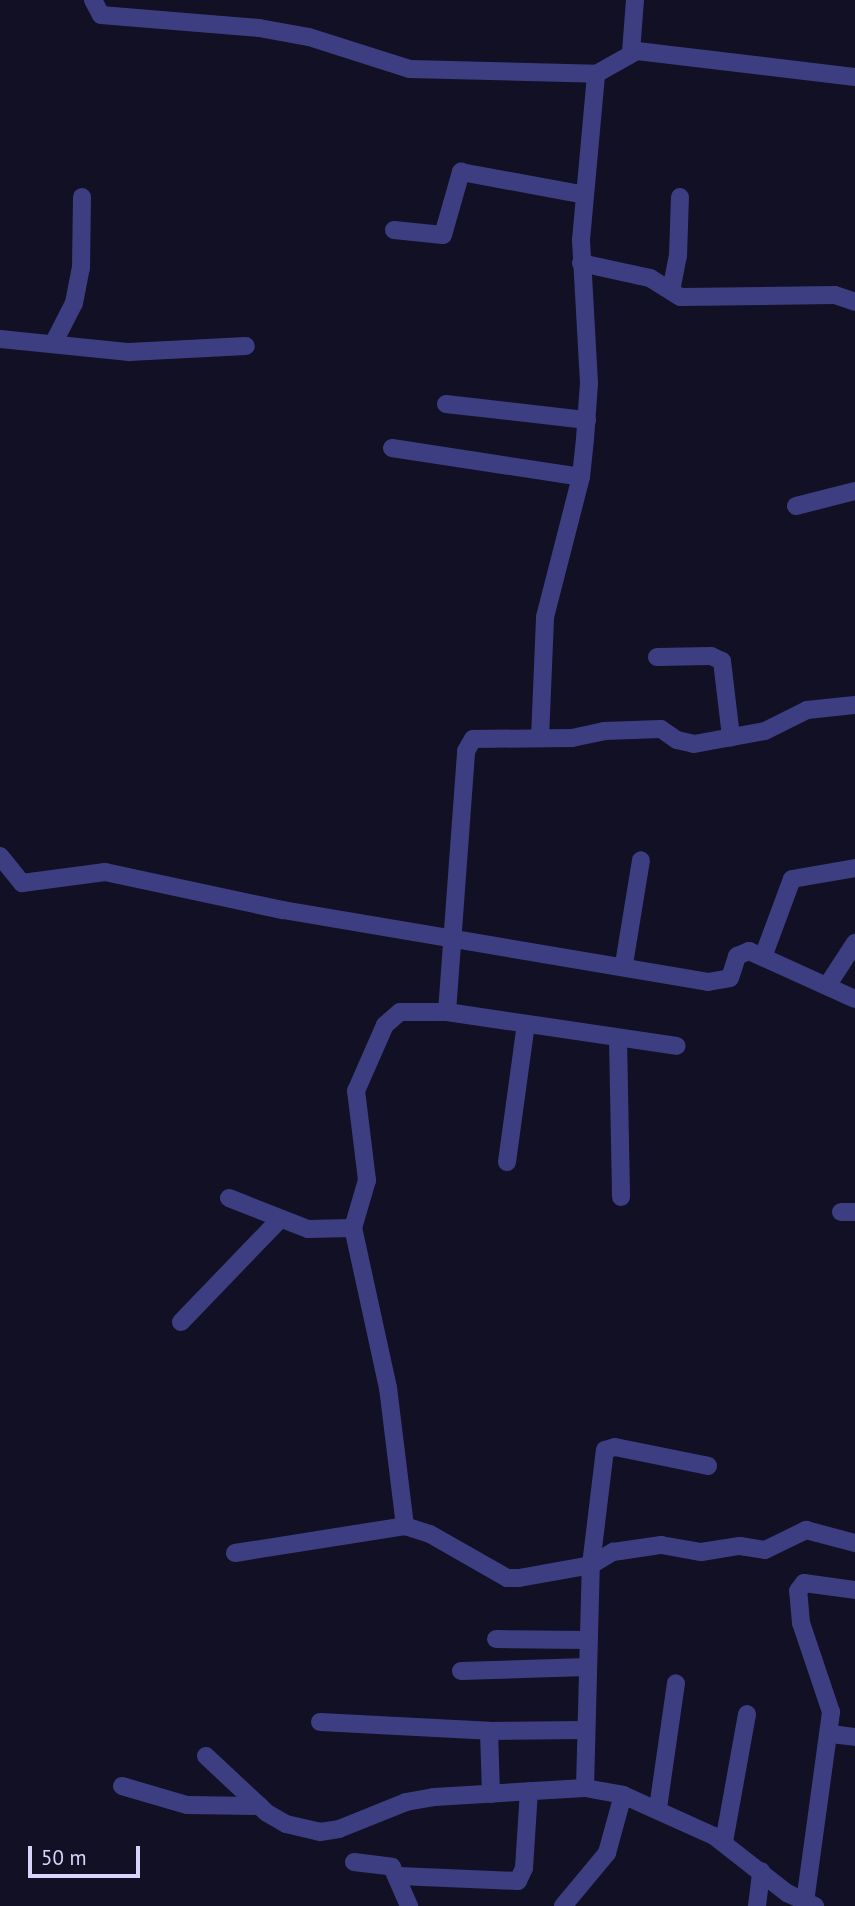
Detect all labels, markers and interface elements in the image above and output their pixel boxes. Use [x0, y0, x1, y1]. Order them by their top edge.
scale bar [32, 1832, 144, 1876]
text: 50 m [41, 1844, 87, 1871]

